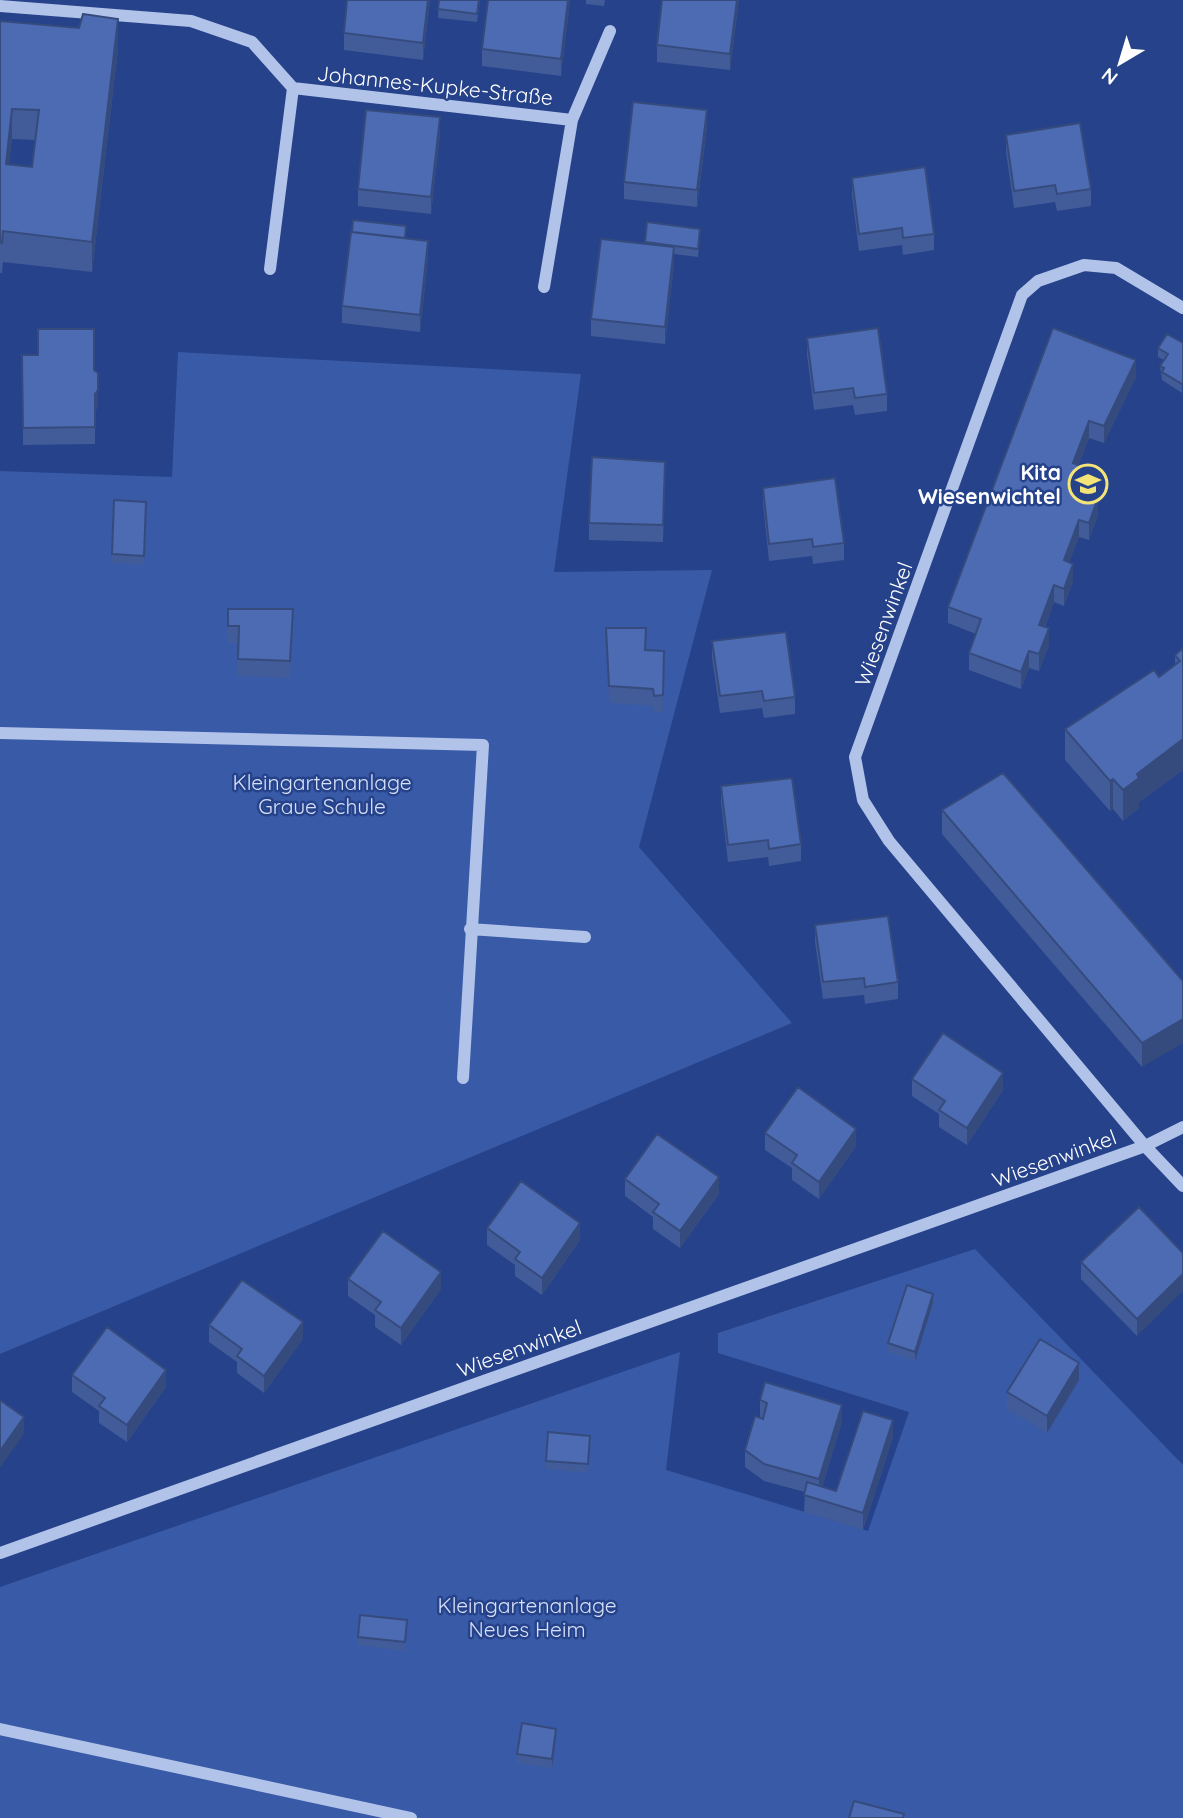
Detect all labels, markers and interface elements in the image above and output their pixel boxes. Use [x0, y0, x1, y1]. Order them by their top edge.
north arrow [1085, 28, 1155, 98]
street label: Johannes-Kupke-Straße [316, 60, 554, 110]
text: N [1097, 63, 1122, 90]
place label: Kita Wiesenwichtel [918, 459, 1061, 509]
school or university icon: Kita Wiesenwichtel [1067, 463, 1109, 505]
street label: Wiesenwinkel [848, 558, 918, 690]
park label: Kleingartenanlage Graue Schule [232, 769, 412, 819]
street label: Wiesenwinkel [988, 1123, 1120, 1193]
street label: Wiesenwinkel [453, 1313, 585, 1383]
park label: Kleingartenanlage Neues Heim [437, 1592, 617, 1642]

